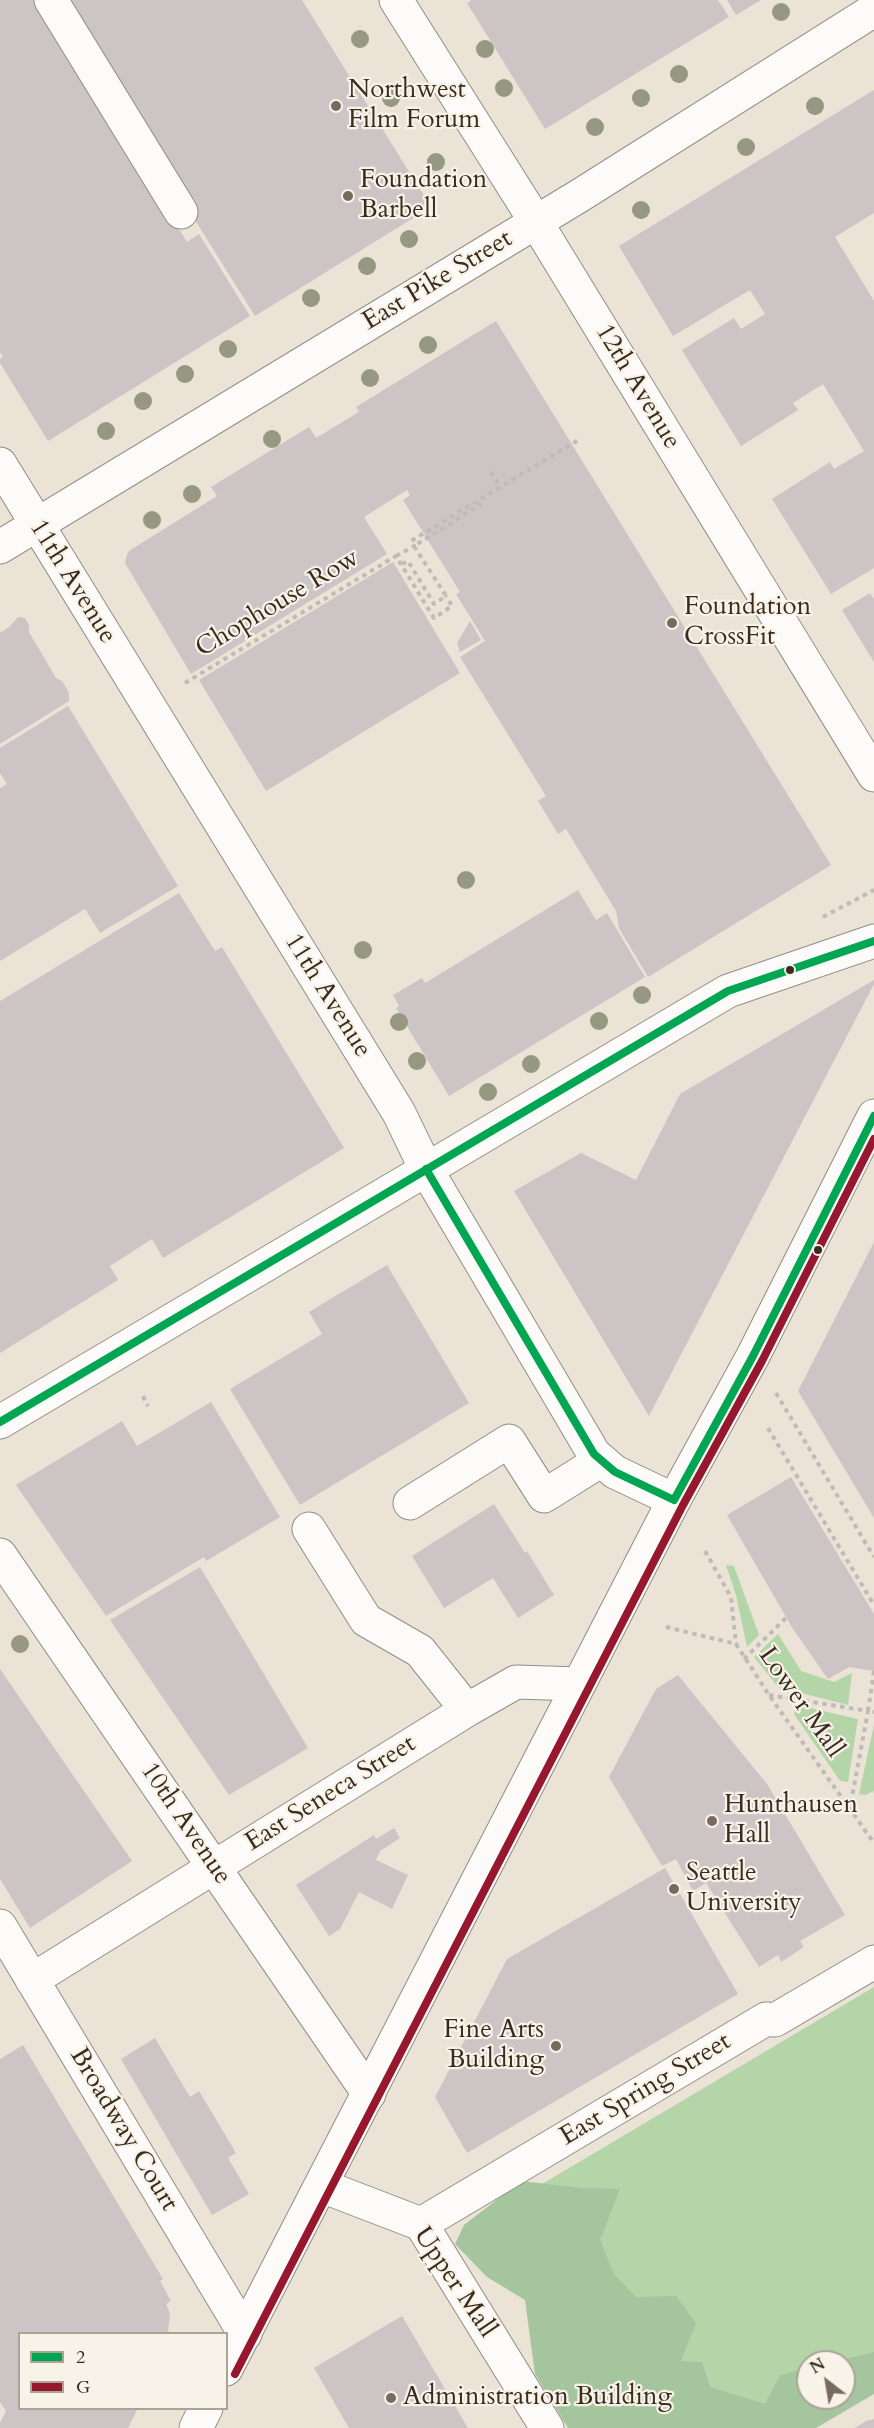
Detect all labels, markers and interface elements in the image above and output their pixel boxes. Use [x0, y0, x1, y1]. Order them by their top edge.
place label: Northwest Film Forum [348, 75, 480, 136]
marker: Northwest Film Forum [329, 99, 343, 113]
place label: Foundation Barbell [360, 165, 487, 226]
marker: Foundation Barbell [341, 189, 355, 203]
street label: East Pike Street [357, 224, 519, 338]
street label: 12th Avenue [587, 319, 687, 455]
street label: 11th Avenue [22, 514, 122, 650]
street label: Chophouse Row [191, 543, 365, 665]
place label: Foundation CrossFit [684, 592, 811, 654]
marker: Foundation CrossFit [665, 616, 679, 630]
street label: 11th Avenue [277, 928, 377, 1064]
unlabelled marker [784, 964, 796, 976]
unlabelled marker [812, 1244, 824, 1256]
street label: Lower Mall [751, 1642, 849, 1764]
street label: East Seneca Street [240, 1729, 422, 1859]
street label: 10th Avenue [133, 1757, 237, 1891]
place label: Hunthausen Hall [724, 1790, 858, 1852]
marker: Hunthausen Hall [705, 1814, 719, 1828]
place label: Seattle University [686, 1858, 802, 1919]
marker: Seattle University [667, 1882, 681, 1896]
place label: Fine Arts Building [443, 2015, 544, 2076]
street label: East Spring Street [555, 2027, 737, 2153]
marker: Fine Arts Building [549, 2039, 563, 2053]
street label: Broadway Court [62, 2043, 184, 2217]
street label: Upper Mall [406, 2222, 502, 2344]
legend [18, 2332, 228, 2410]
text: 2 [76, 2345, 85, 2370]
north arrow [796, 2350, 856, 2410]
text: N [806, 2353, 829, 2379]
text: G [76, 2375, 90, 2400]
place label: Administration Building [403, 2382, 672, 2414]
marker: Administration Building [384, 2391, 398, 2405]

